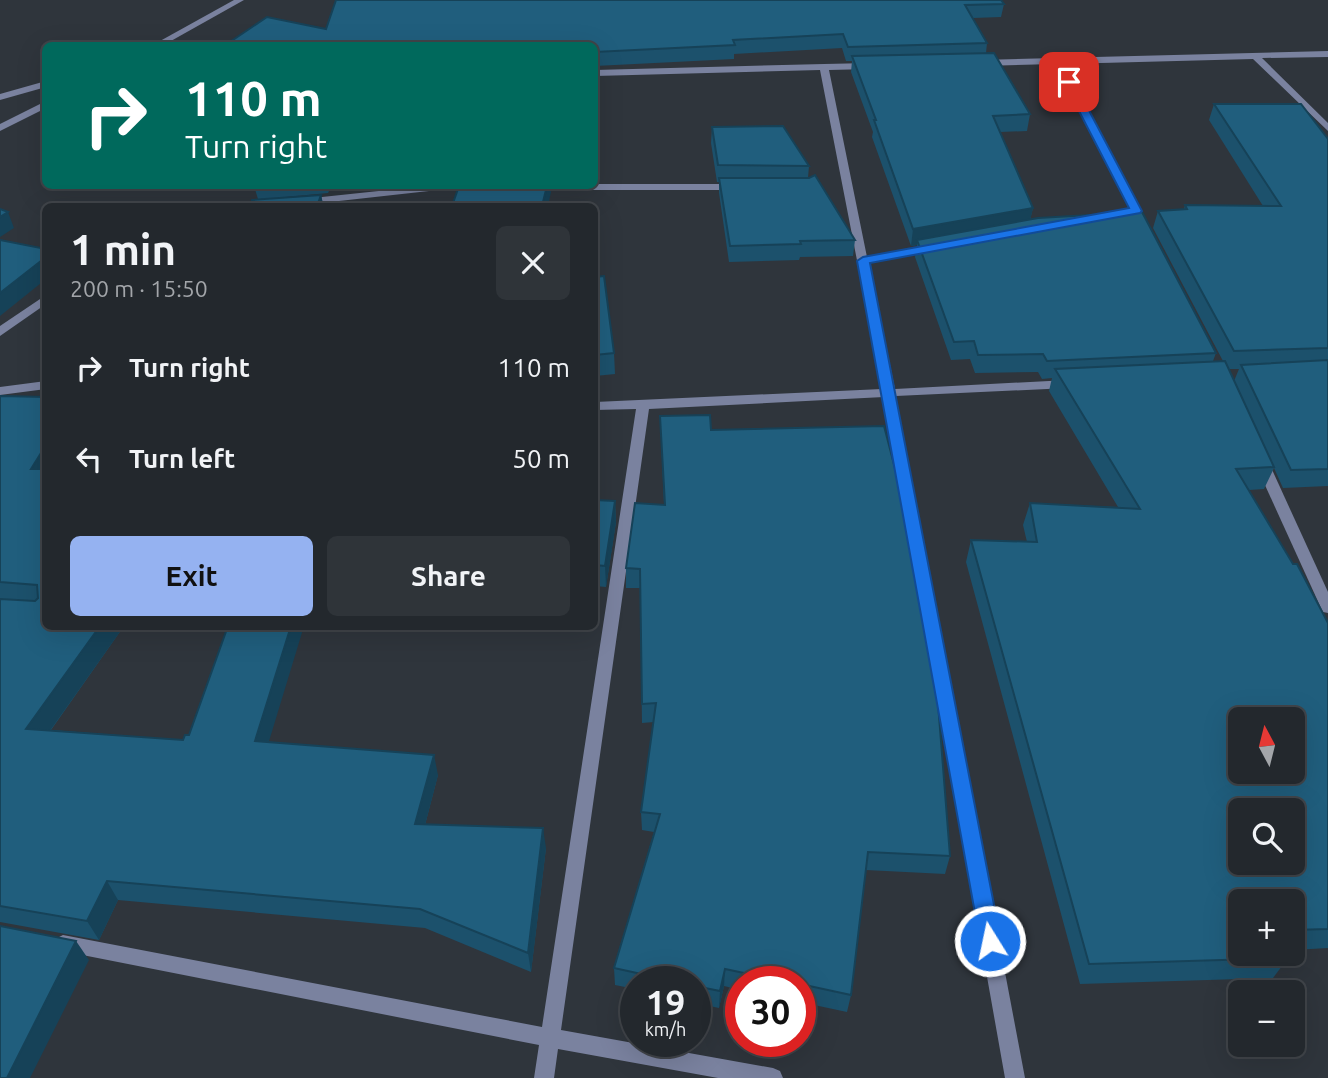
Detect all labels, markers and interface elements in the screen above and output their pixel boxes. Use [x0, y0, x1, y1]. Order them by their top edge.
pin [1039, 52, 1099, 112]
icon: arrive [1050, 63, 1088, 101]
icon: right [70, 70, 161, 161]
text: 110 m [185, 70, 322, 125]
text: Turn right [185, 128, 327, 164]
text: 1 min [70, 226, 176, 273]
button: close [496, 226, 570, 300]
text: 200 m · 15:50 [70, 276, 208, 301]
icon: right [70, 349, 108, 387]
text: Turn right [129, 353, 250, 382]
text: 110 m [498, 353, 570, 382]
icon: left [70, 440, 108, 478]
text: Turn left [129, 444, 235, 473]
text: 50 m [512, 444, 570, 473]
button: Exit [70, 536, 313, 616]
button: Share [327, 536, 570, 616]
north arrow [1228, 707, 1306, 784]
map controls [1228, 707, 1305, 1057]
button: search [1228, 798, 1305, 875]
button: + [1228, 889, 1305, 966]
position arrow [953, 904, 1027, 978]
speed limit sign: 30 [725, 966, 816, 1057]
button: − [1228, 980, 1305, 1057]
text: 19 [646, 982, 685, 1022]
text: km/h [645, 1019, 686, 1039]

